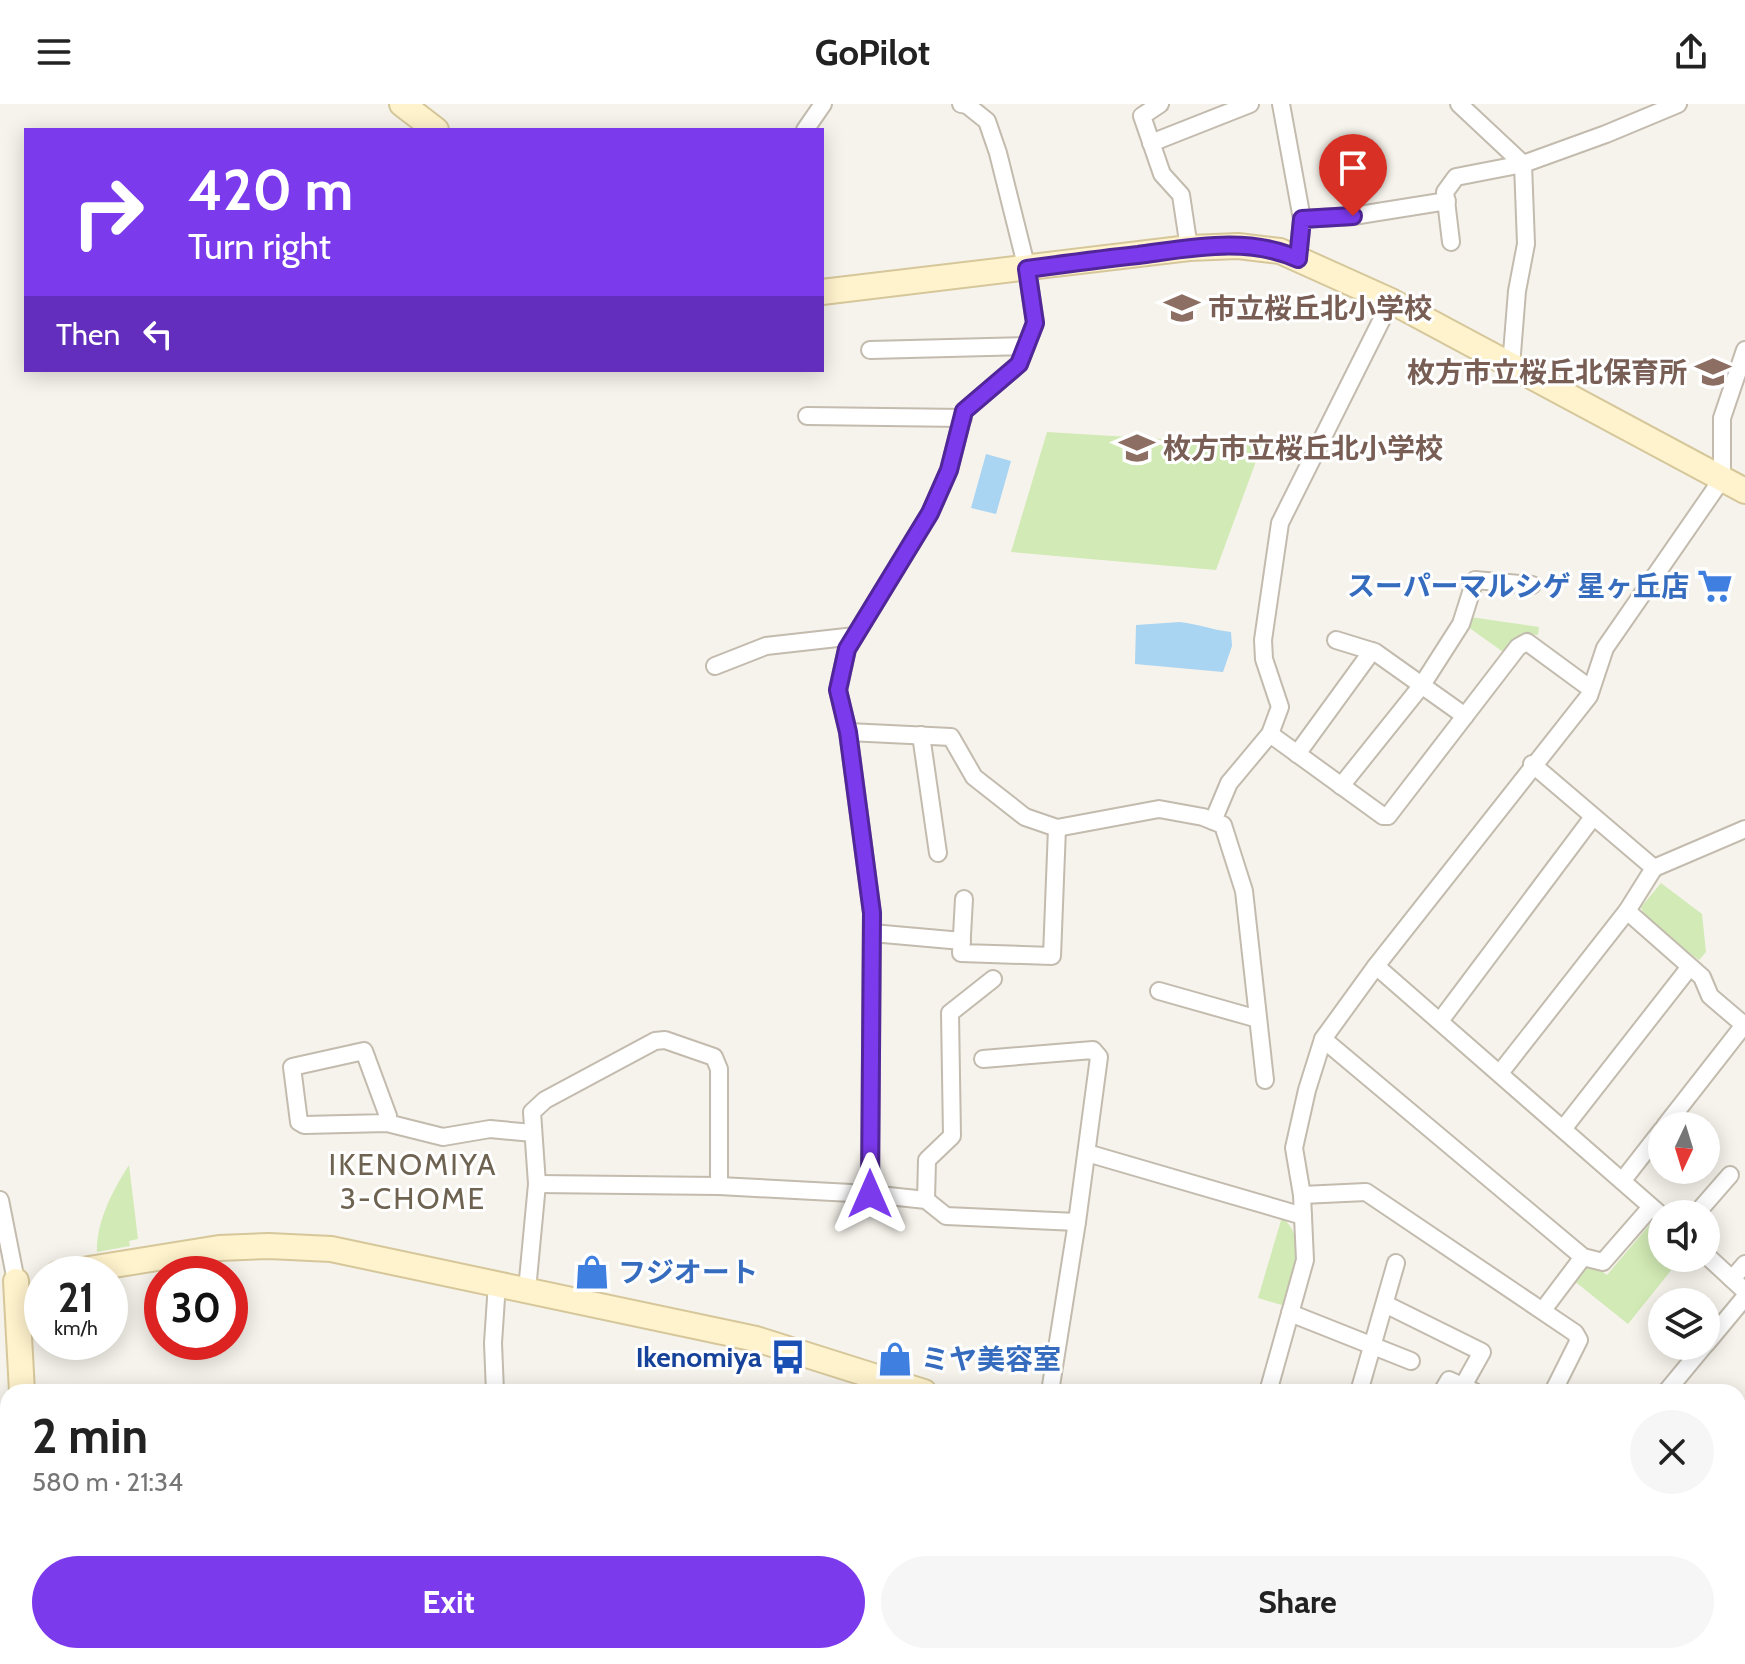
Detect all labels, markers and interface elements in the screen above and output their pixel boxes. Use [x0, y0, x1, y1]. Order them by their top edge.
icon: menu [32, 30, 76, 74]
text: GoPilot [815, 30, 930, 74]
icon: share [1669, 30, 1713, 74]
pin [1319, 134, 1387, 216]
icon: arrive [1331, 146, 1375, 190]
text: 420 m [188, 156, 353, 224]
icon: right [56, 160, 160, 264]
text: Turn right [188, 224, 331, 268]
school or university icon: 市立桜丘北小学校 [1163, 289, 1201, 327]
place label: 市立桜丘北小学校 [1208, 291, 1432, 325]
icon: left [136, 312, 180, 356]
text: Then [56, 316, 120, 353]
school or university icon: 枚方市立桜丘北保育所 [1694, 353, 1732, 391]
place label: 枚方市立桜丘北保育所 [1407, 355, 1687, 389]
school or university icon: 枚方市立桜丘北小学校 [1118, 429, 1156, 467]
place label: 枚方市立桜丘北小学校 [1163, 431, 1443, 465]
supermarket icon: スーパーマルシゲ 星ヶ丘店 [1696, 567, 1734, 605]
place label: スーパーマルシゲ 星ヶ丘店 [1347, 569, 1689, 603]
north arrow [1648, 1112, 1720, 1184]
map controls [1648, 1112, 1720, 1360]
district label: IKENOMIYA 3-CHOME [329, 1146, 497, 1217]
position arrow [828, 1152, 912, 1236]
button: sound [1648, 1200, 1720, 1272]
shop icon: フジオート [573, 1253, 611, 1291]
place label: フジオート [618, 1255, 758, 1289]
speed limit sign: 30 [144, 1256, 248, 1360]
text: 21 [58, 1273, 94, 1322]
button: layers [1648, 1288, 1720, 1360]
text: km/h [54, 1316, 98, 1340]
bus stop icon: Ikenomiya [769, 1338, 807, 1376]
place label: Ikenomiya [636, 1340, 762, 1374]
shop icon: ミヤ美容室 [876, 1340, 914, 1378]
place label: ミヤ美容室 [921, 1342, 1061, 1376]
text: 2 min [32, 1407, 148, 1465]
button: close [1630, 1410, 1714, 1494]
text: 580 m · 21:34 [32, 1466, 183, 1498]
button: Exit [32, 1556, 865, 1648]
button: Share [881, 1556, 1714, 1648]

